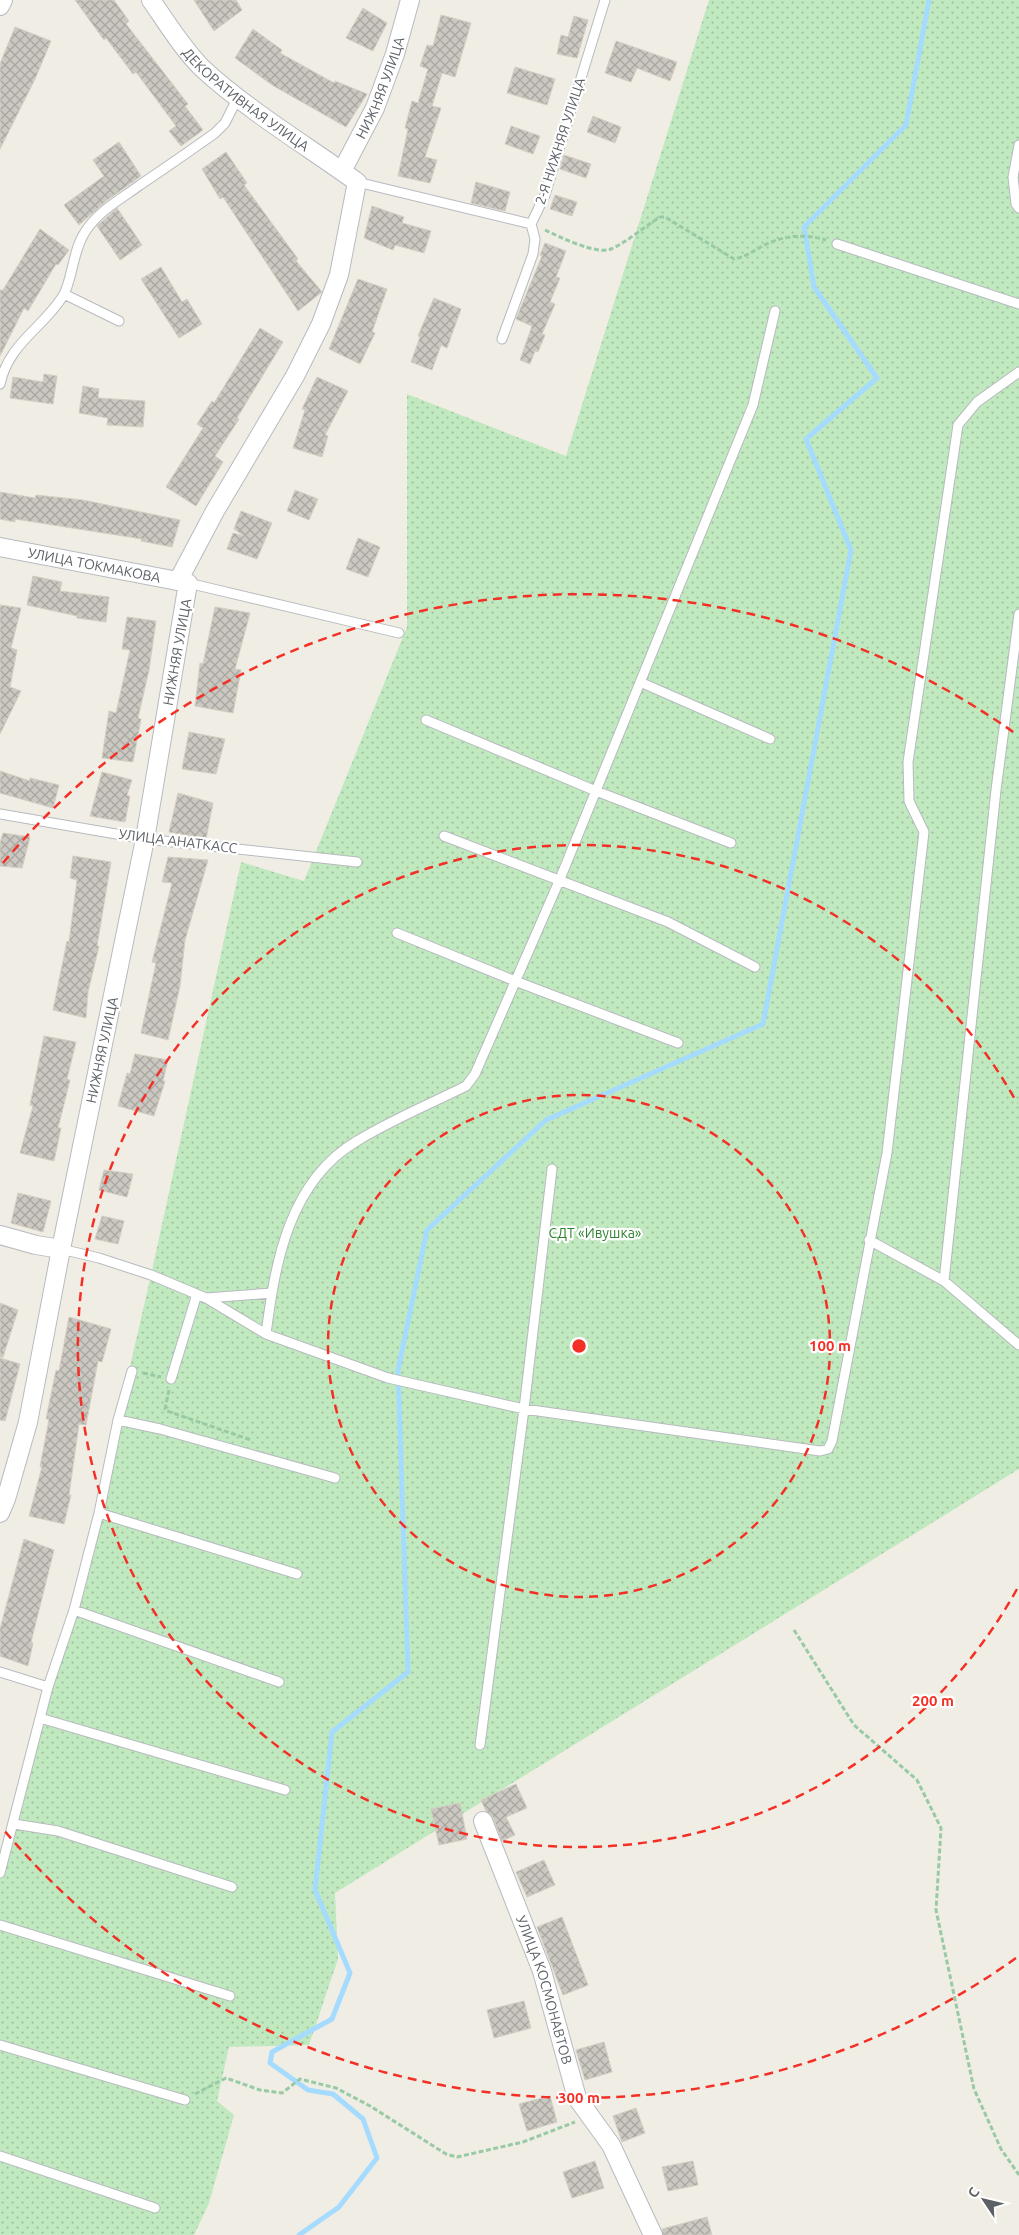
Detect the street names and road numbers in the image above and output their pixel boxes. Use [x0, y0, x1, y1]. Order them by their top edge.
street label: НИЖНЯЯ УЛИЦА [352, 35, 407, 141]
street label: ДЕКОРАТИВНАЯ УЛИЦА [180, 45, 312, 154]
street label: 2-Я НИЖНЯЯ УЛИЦА [532, 76, 588, 206]
street label: УЛИЦА ТОКМАКОВА [27, 545, 162, 586]
street label: НИЖНЯЯ УЛИЦА [160, 597, 194, 707]
street label: УЛИЦА АНАТКАСС [118, 826, 239, 856]
street label: НИЖНЯЯ УЛИЦА [83, 995, 121, 1105]
street label: УЛИЦА КОСМОНАВТОВ [513, 1913, 575, 2066]

